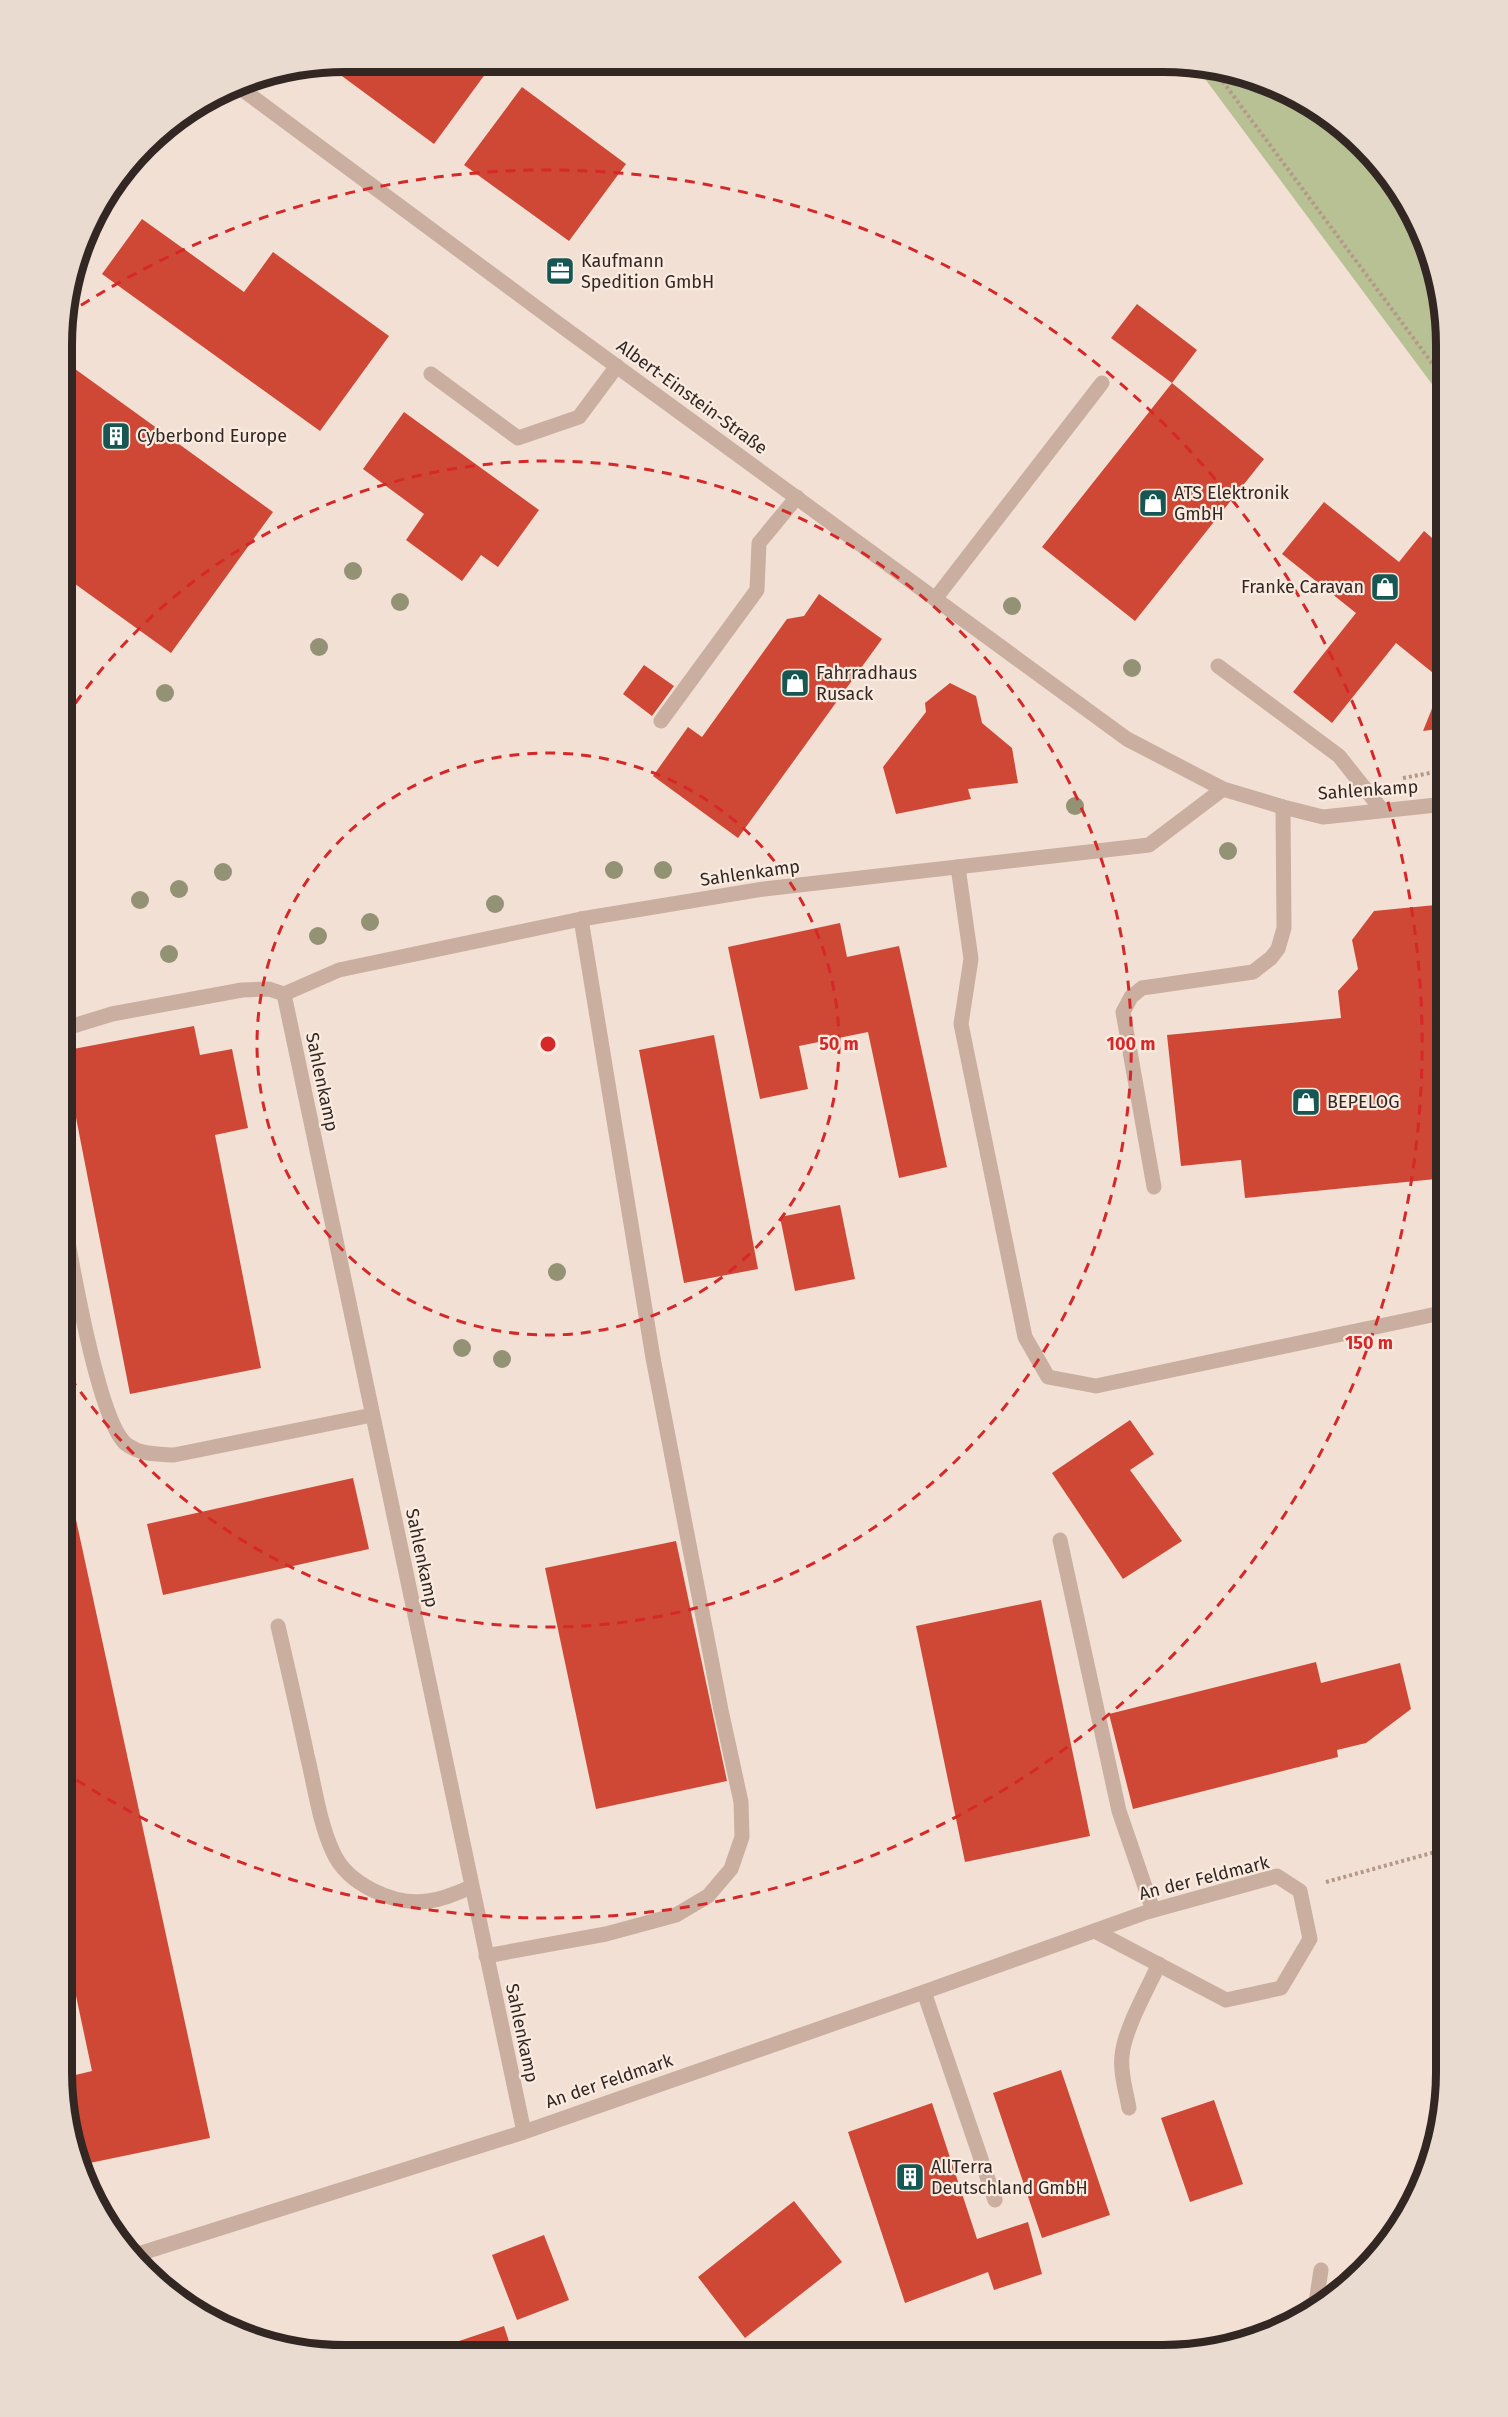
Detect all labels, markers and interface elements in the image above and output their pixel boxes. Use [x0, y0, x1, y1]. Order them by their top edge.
place label: Kaufmann Spedition GmbH [581, 250, 714, 293]
office icon: Kaufmann Spedition GmbH [544, 255, 576, 287]
street label: Albert-Einstein-Straße [612, 335, 772, 459]
building icon: Cyberbond Europe [100, 420, 132, 452]
place label: Cyberbond Europe [137, 425, 287, 447]
place label: ATS Elektronik GmbH [1174, 482, 1290, 525]
shop icon: ATS Elektronik GmbH [1137, 487, 1169, 519]
shop icon: Franke Caravan [1369, 571, 1401, 603]
place label: Franke Caravan [1241, 576, 1364, 598]
place label: Fahrradhaus Rusack [816, 662, 917, 705]
shop icon: Fahrradhaus Rusack [779, 667, 811, 699]
street label: Sahlenkamp [1317, 776, 1419, 804]
street label: Sahlenkamp [699, 855, 801, 891]
street label: Sahlenkamp [301, 1031, 343, 1133]
text: 50 m [819, 1033, 859, 1055]
text: 100 m [1107, 1033, 1155, 1055]
centre of rings [538, 1034, 558, 1054]
shop icon: BEPELOG [1290, 1086, 1322, 1118]
place label: BEPELOG [1327, 1091, 1400, 1113]
text: 150 m [1345, 1332, 1393, 1354]
street label: Sahlenkamp [401, 1507, 443, 1609]
street label: An der Feldmark [1137, 1851, 1272, 1905]
street label: Sahlenkamp [501, 1982, 543, 2084]
street label: An der Feldmark [542, 2049, 676, 2113]
place label: AllTerra Deutschland GmbH [931, 2156, 1088, 2199]
building icon: AllTerra Deutschland GmbH [894, 2161, 926, 2193]

